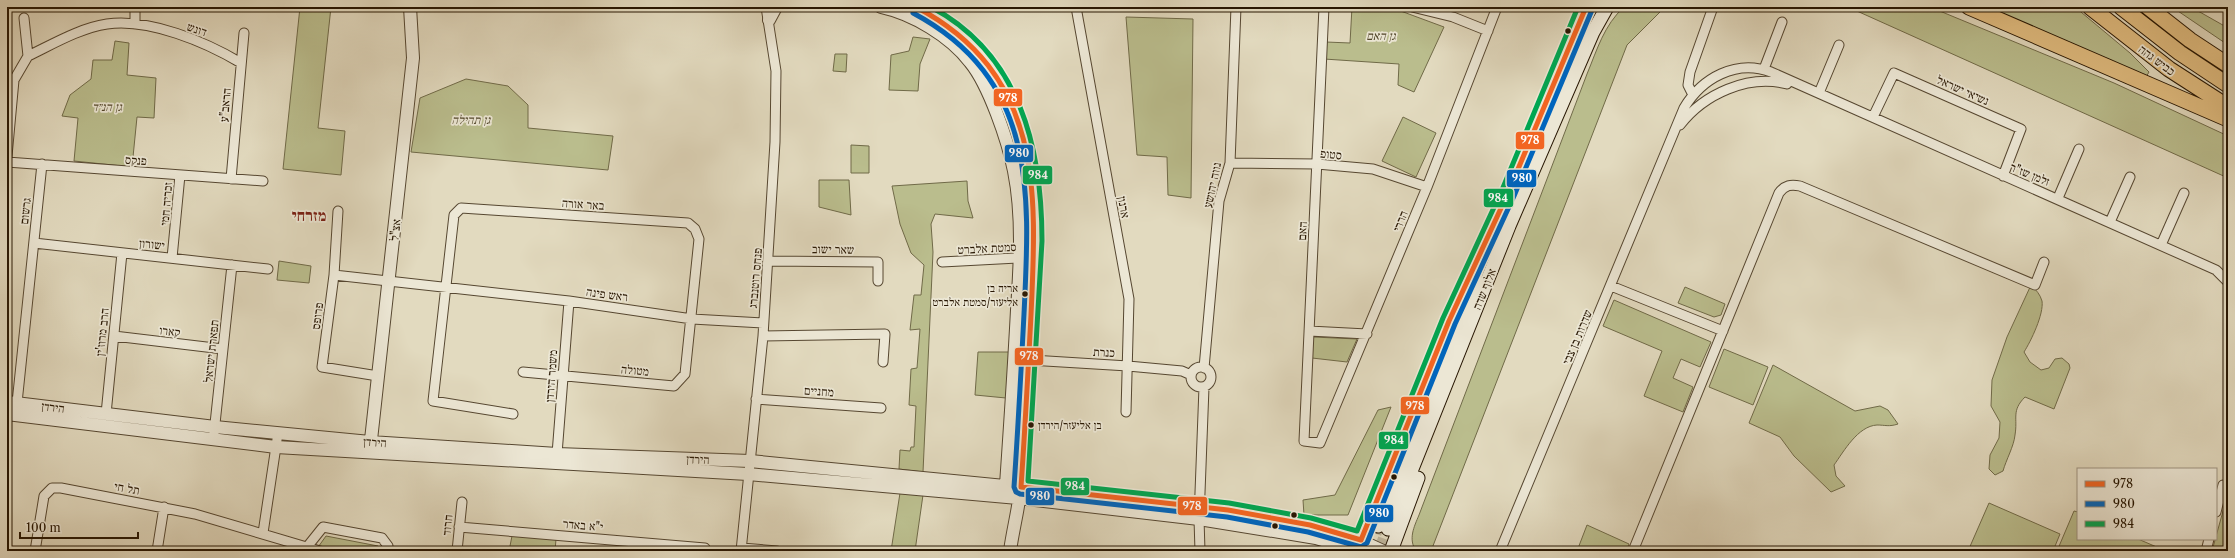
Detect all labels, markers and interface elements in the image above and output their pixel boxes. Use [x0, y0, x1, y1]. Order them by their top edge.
street label: דונש [185, 19, 209, 39]
unlabelled marker [1563, 26, 1573, 36]
park label: גן האם [1366, 28, 1397, 43]
street label: כביש גהה [2136, 41, 2179, 79]
street label: נשיאי ישראל [1934, 72, 1992, 108]
street label: הראב"ע [216, 87, 234, 123]
line badge: 978 [993, 88, 1023, 107]
text: 978 [998, 91, 1018, 105]
park label: גן הנ״ד [92, 99, 123, 114]
park label: גן תהילה [452, 112, 491, 127]
line badge: 978 [1515, 131, 1545, 150]
text: 978 [1520, 133, 1540, 147]
line badge: 980 [1004, 144, 1034, 163]
text: 980 [1009, 146, 1029, 160]
street label: סטופ [1319, 146, 1343, 162]
street label: פנקס [125, 152, 147, 168]
street label: זלמן שז"ר [2008, 159, 2052, 189]
street label: נווה יהושע [1200, 161, 1224, 209]
line badge: 984 [1022, 165, 1053, 185]
text: 984 [1028, 168, 1048, 182]
line badge: 980 [1506, 169, 1537, 188]
text: 980 [1512, 171, 1532, 185]
street label: זכריה חמי [157, 182, 175, 226]
line badge: 984 [1483, 188, 1514, 208]
text: 984 [1488, 191, 1508, 205]
street label: באר אורה [561, 195, 605, 213]
street label: ארנון [1115, 195, 1133, 219]
street label: גרשום [16, 197, 34, 225]
district label: מזרחי [292, 205, 326, 225]
street label: הררי [1389, 208, 1411, 234]
street label: אצ"ל [386, 218, 404, 242]
street label: האם [1294, 221, 1310, 241]
street label: ישורון [138, 235, 166, 253]
street label: סמטת אלברט [957, 239, 1017, 257]
street label: שאר ישוב [812, 241, 854, 257]
street label: פנחס רוטנברג [745, 247, 765, 309]
street label: אלוף שדה [1469, 266, 1499, 312]
place label: אריה בן אליעזר/סמטת אלברט [933, 281, 1018, 309]
street label: ראש פינה [585, 284, 629, 304]
marker: אריה בן אליעזר/סמטת אלברט [1020, 289, 1030, 299]
street label: פרופס [308, 302, 326, 330]
street label: הרב מרוז'ין [92, 307, 112, 357]
street label: שדרות בן צבי [1559, 307, 1595, 367]
street label: תפארת ישראל [200, 319, 222, 383]
street label: קארו [158, 322, 182, 340]
street label: כנרת [1093, 344, 1116, 360]
line badge: 978 [1014, 347, 1044, 366]
street label: משמר הירדן [542, 349, 560, 403]
text: 978 [1019, 349, 1039, 363]
street label: מטולה [620, 361, 650, 379]
street label: מחניים [804, 382, 834, 400]
line badge: 978 [1400, 396, 1430, 415]
street label: הירדן [41, 398, 65, 416]
text: 978 [1405, 399, 1425, 413]
place label: בן אליעזר/הירדן [1038, 418, 1102, 432]
marker: בן אליעזר/הירדן [1026, 420, 1036, 430]
line badge: 984 [1378, 431, 1409, 450]
text: 984 [1384, 433, 1404, 447]
street label: הירדן [363, 434, 387, 450]
street label: הירדן [686, 451, 710, 467]
legend [2077, 468, 2217, 540]
unlabelled marker [1389, 472, 1399, 482]
text: 978 [2113, 476, 2133, 491]
line badge: 984 [1060, 477, 1090, 496]
street label: תל חי [113, 478, 141, 498]
text: 984 [1065, 479, 1085, 493]
line badge: 980 [1025, 487, 1055, 506]
text: 980 [1030, 489, 1050, 503]
line badge: 978 [1177, 496, 1208, 516]
text: 980 [2113, 496, 2135, 511]
text: 978 [1182, 499, 1202, 513]
line badge: 980 [1364, 504, 1394, 523]
text: 980 [1369, 506, 1389, 520]
unlabelled marker [1289, 510, 1299, 520]
scale bar [20, 514, 138, 540]
street label: חרוד [438, 514, 456, 536]
street label: י"א באדר [562, 516, 604, 534]
text: 984 [2113, 516, 2134, 531]
text: 100 m [26, 520, 61, 535]
unlabelled marker [1270, 521, 1280, 531]

